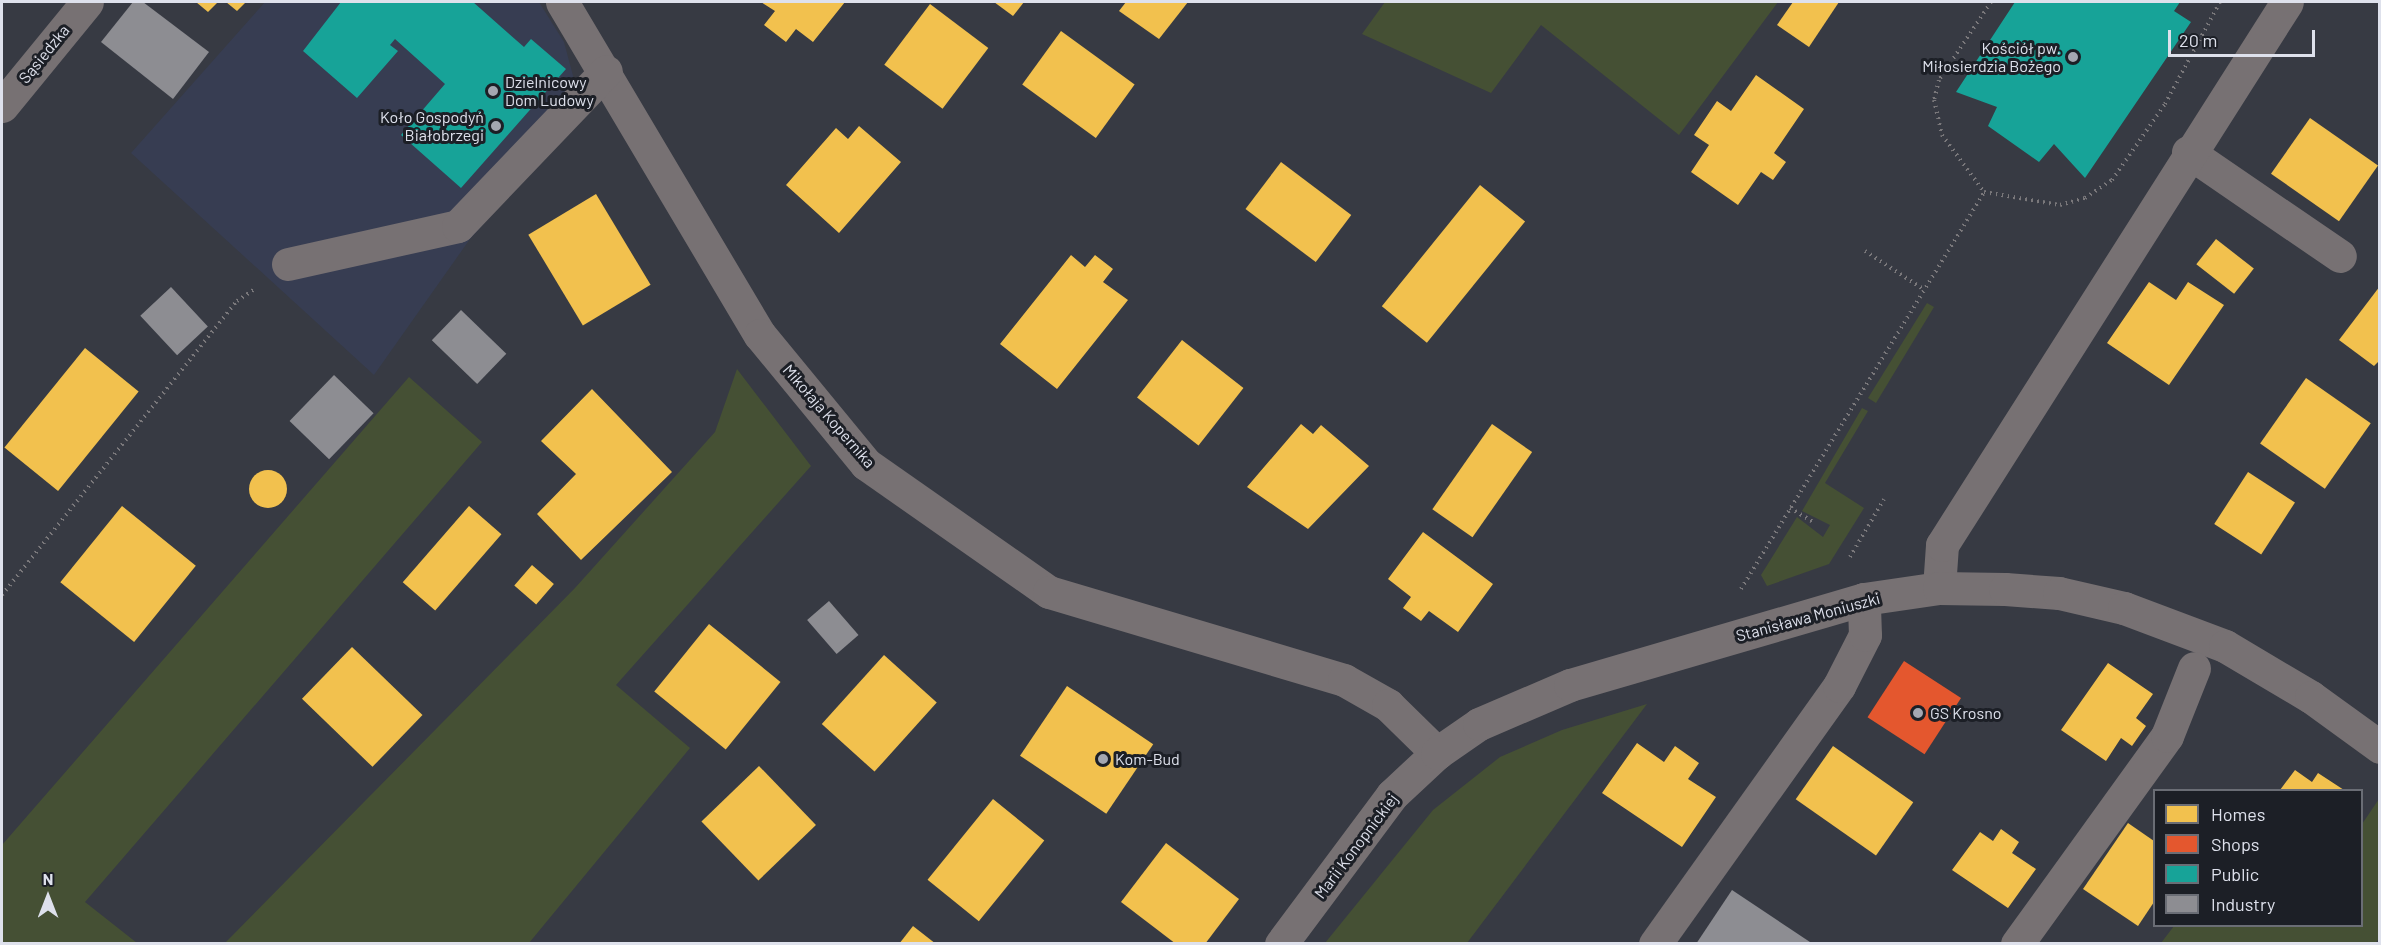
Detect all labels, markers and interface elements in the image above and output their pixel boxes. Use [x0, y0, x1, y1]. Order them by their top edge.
scale bar [2171, 18, 2318, 56]
street label: Sąsiedzka [15, 21, 73, 87]
text: 20 m [2179, 29, 2217, 51]
place label: Kościół pw. Miłosierdzia Bożego [1922, 38, 2061, 76]
marker: Kościół pw. Miłosierdzia Bożego [2066, 50, 2080, 64]
place label: Dzielnicowy Dom Ludowy [505, 72, 594, 110]
marker: Dzielnicowy Dom Ludowy [486, 84, 500, 98]
place label: Koło Gospodyń Białobrzegi [380, 107, 484, 145]
marker: Koło Gospodyń Białobrzegi [489, 119, 503, 133]
street label: Mikołaja Kopernika [779, 360, 879, 472]
street label: Stanisława Moniuszki [1734, 589, 1882, 645]
place label: GS Krosno [1930, 703, 2002, 723]
marker: GS Krosno [1911, 706, 1925, 720]
place label: Kom-Bud [1115, 749, 1180, 769]
marker: Kom-Bud [1096, 752, 1110, 766]
legend [2153, 789, 2363, 927]
street label: Marii Konopnickiej [1310, 790, 1402, 902]
text: Homes [2211, 803, 2265, 825]
text: Shops [2211, 833, 2260, 855]
text: Public [2211, 863, 2259, 885]
north arrow [18, 867, 78, 927]
text: N [43, 869, 53, 888]
text: Industry [2211, 893, 2275, 915]

